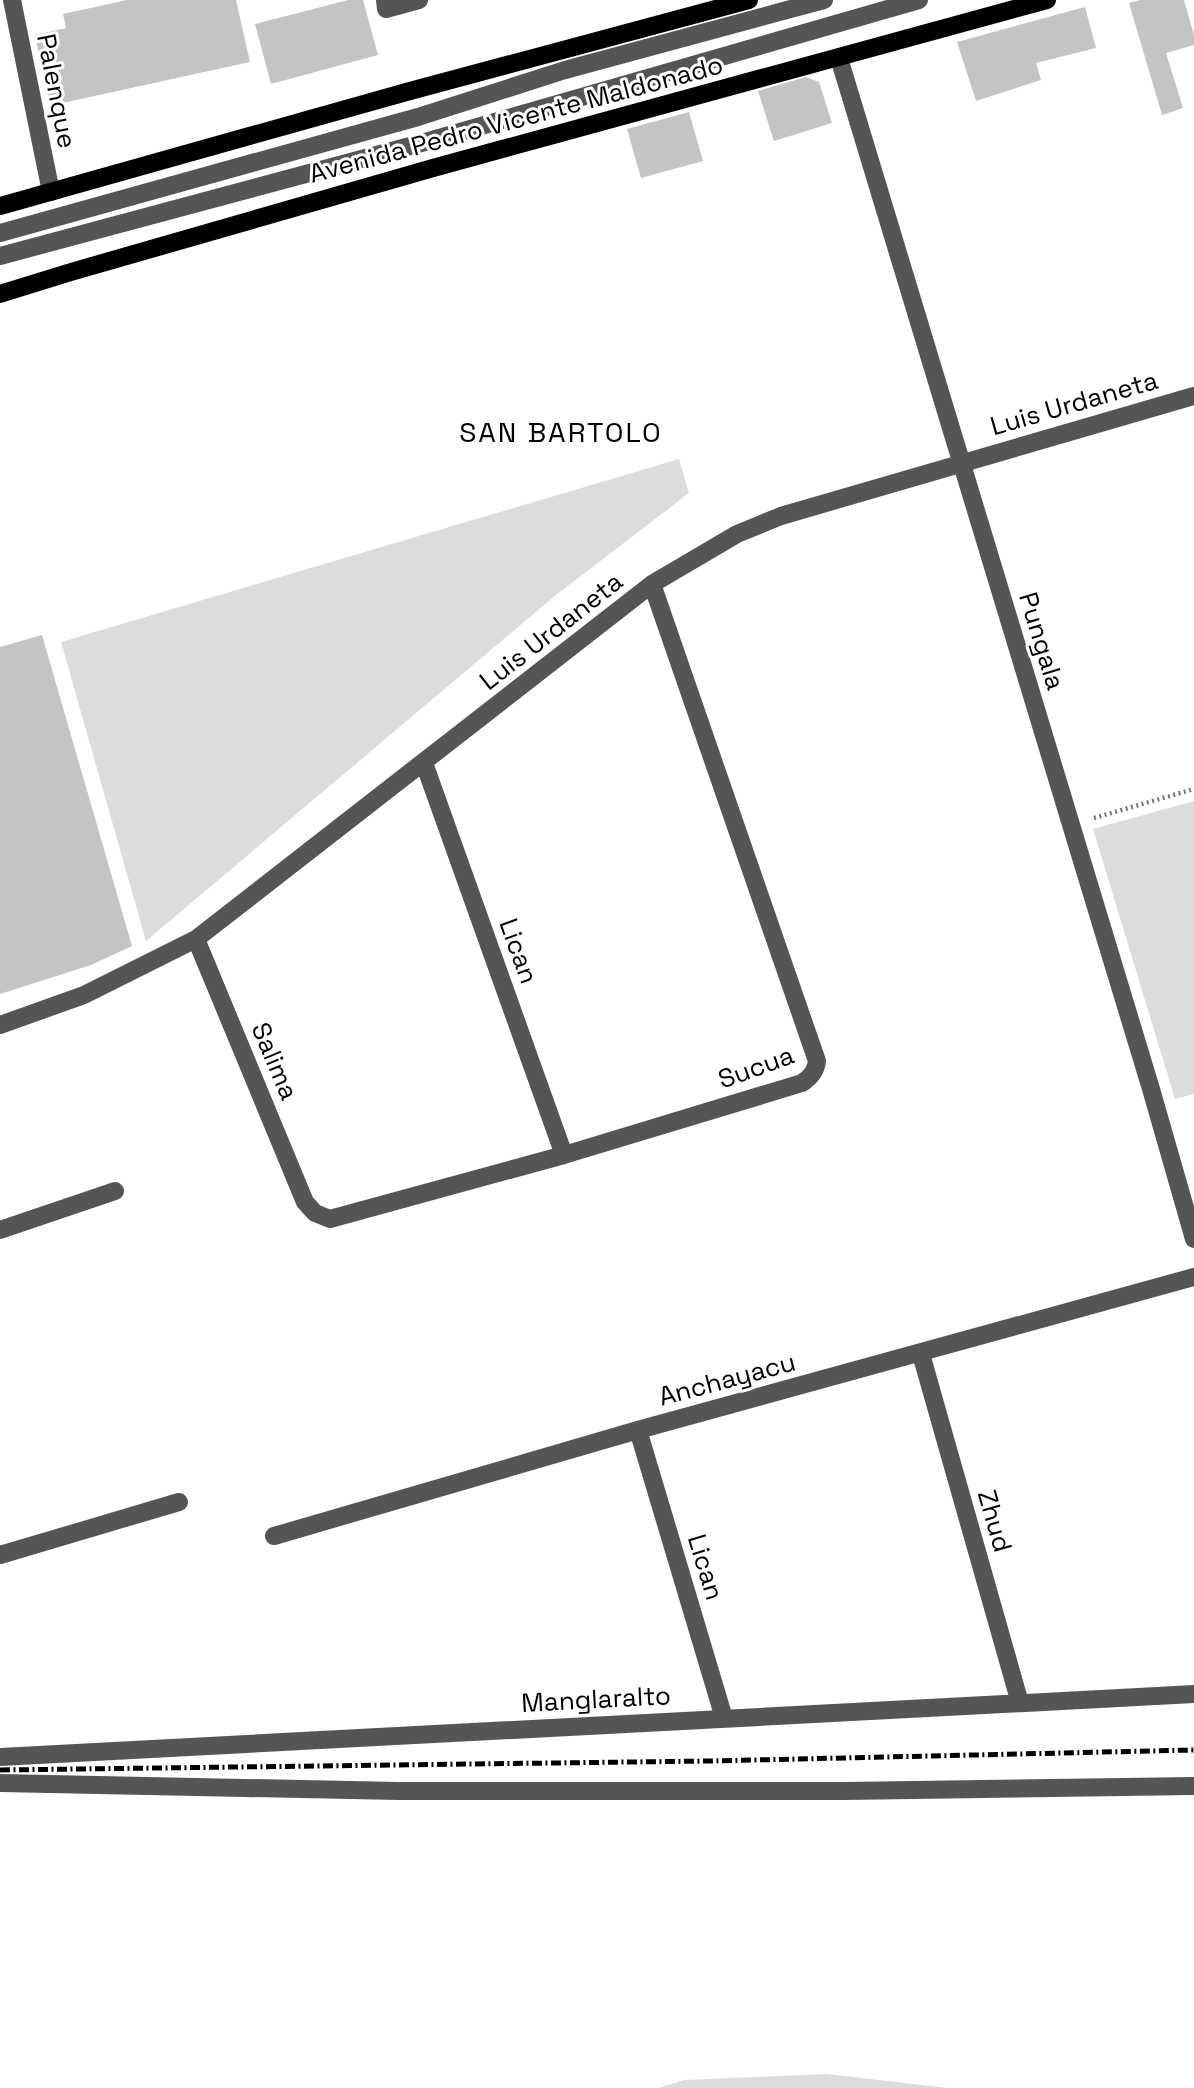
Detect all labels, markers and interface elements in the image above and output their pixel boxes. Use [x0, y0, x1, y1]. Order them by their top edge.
street label: Palenque [29, 31, 85, 151]
street label: Avenida Pedro Vicente Maldonado [305, 47, 727, 191]
street label: Luis Urdaneta [986, 363, 1162, 443]
district label: SAN BARTOLO [459, 414, 663, 450]
street label: Luis Urdaneta [472, 564, 630, 698]
street label: Pungala [1011, 588, 1073, 694]
street label: Lican [492, 914, 546, 988]
street label: Salima [244, 1017, 306, 1105]
street label: Sucua [713, 1038, 799, 1096]
street label: Anchayacu [655, 1344, 799, 1414]
street label: Zhud [970, 1486, 1020, 1556]
street label: Lican [680, 1530, 732, 1604]
street label: Manglaralto [520, 1678, 672, 1720]

